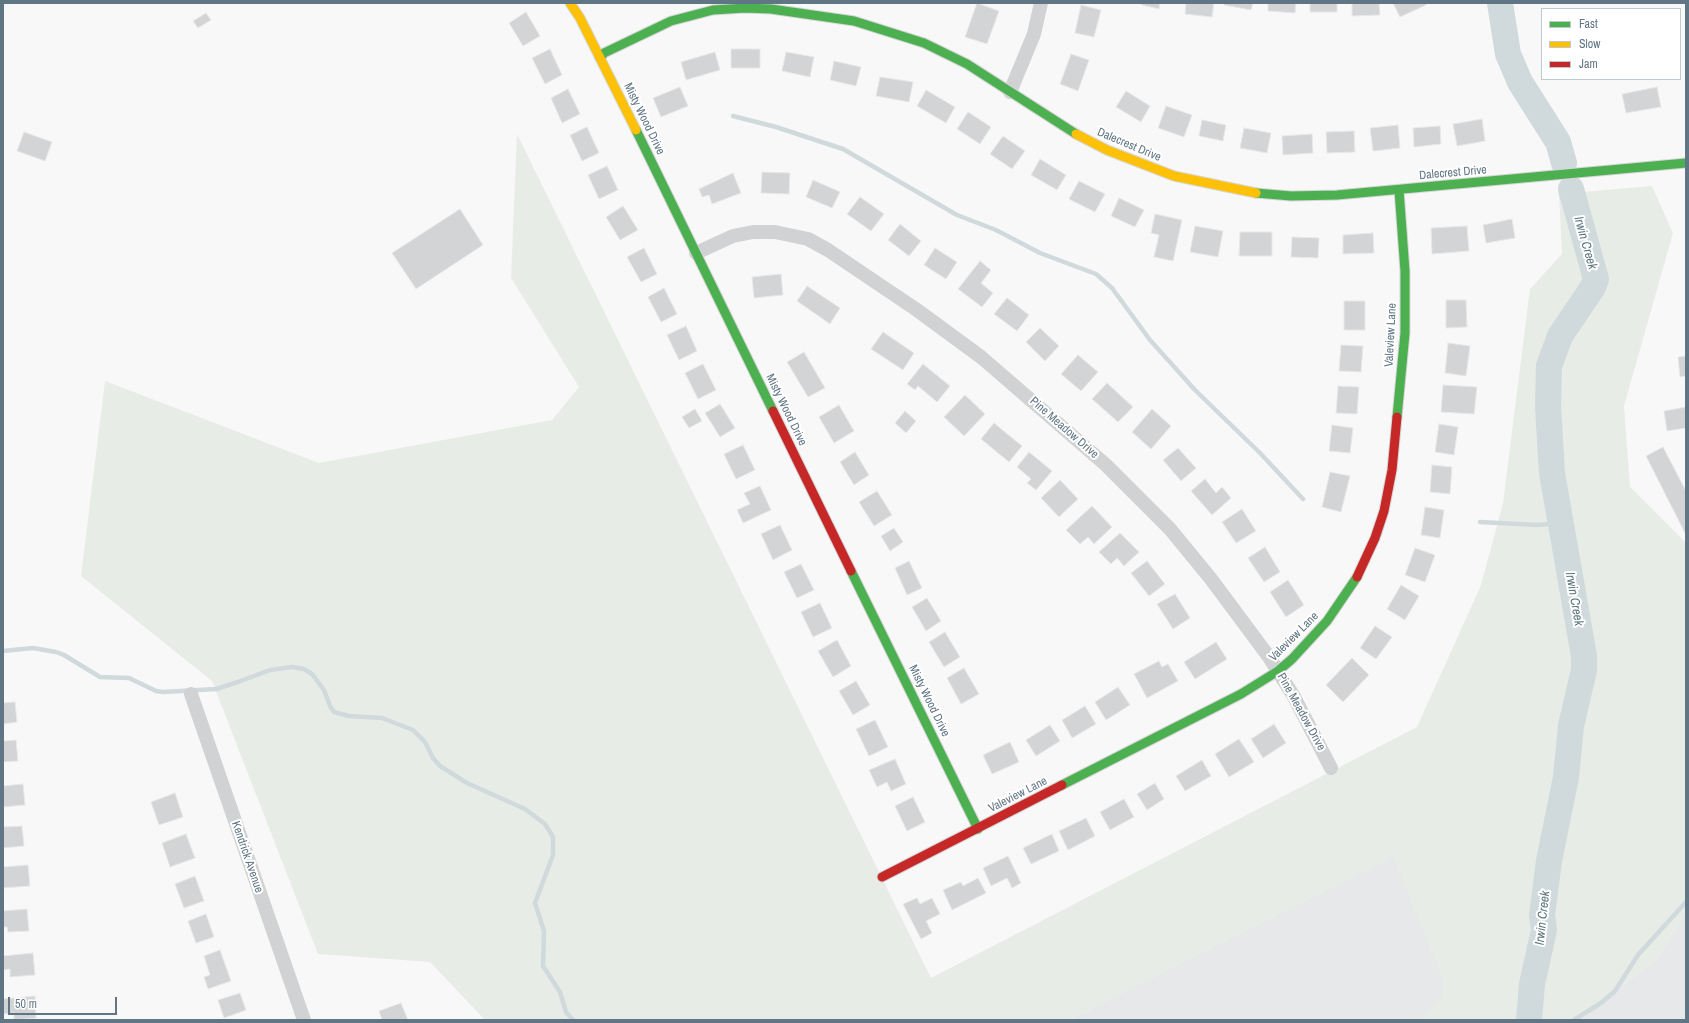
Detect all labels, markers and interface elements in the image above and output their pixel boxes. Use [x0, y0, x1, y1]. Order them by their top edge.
legend [1541, 8, 1681, 80]
text: Fast [1579, 16, 1598, 32]
text: Slow [1579, 36, 1600, 52]
text: Jam [1579, 56, 1598, 72]
street label: Misty Wood Drive [620, 81, 668, 157]
street label: Dalecrest Drive [1095, 125, 1163, 165]
street label: Dalecrest Drive [1419, 163, 1487, 183]
water label: Irwin Creek [1570, 215, 1600, 271]
street label: Valeview Lane [1382, 303, 1400, 367]
street label: Misty Wood Drive [762, 372, 810, 448]
street label: Pine Meadow Drive [1027, 394, 1101, 462]
water label: Irwin Creek [1562, 571, 1586, 627]
street label: Valeview Lane [1266, 609, 1322, 665]
street label: Misty Wood Drive [905, 663, 953, 739]
street label: Pine Meadow Drive [1274, 671, 1328, 753]
street label: Valeview Lane [986, 774, 1050, 816]
street label: Kendrick Avenue [228, 819, 266, 895]
water label: Irwin Creek [1532, 890, 1554, 946]
scale bar [10, 989, 119, 1015]
text: 50 m [15, 996, 37, 1012]

